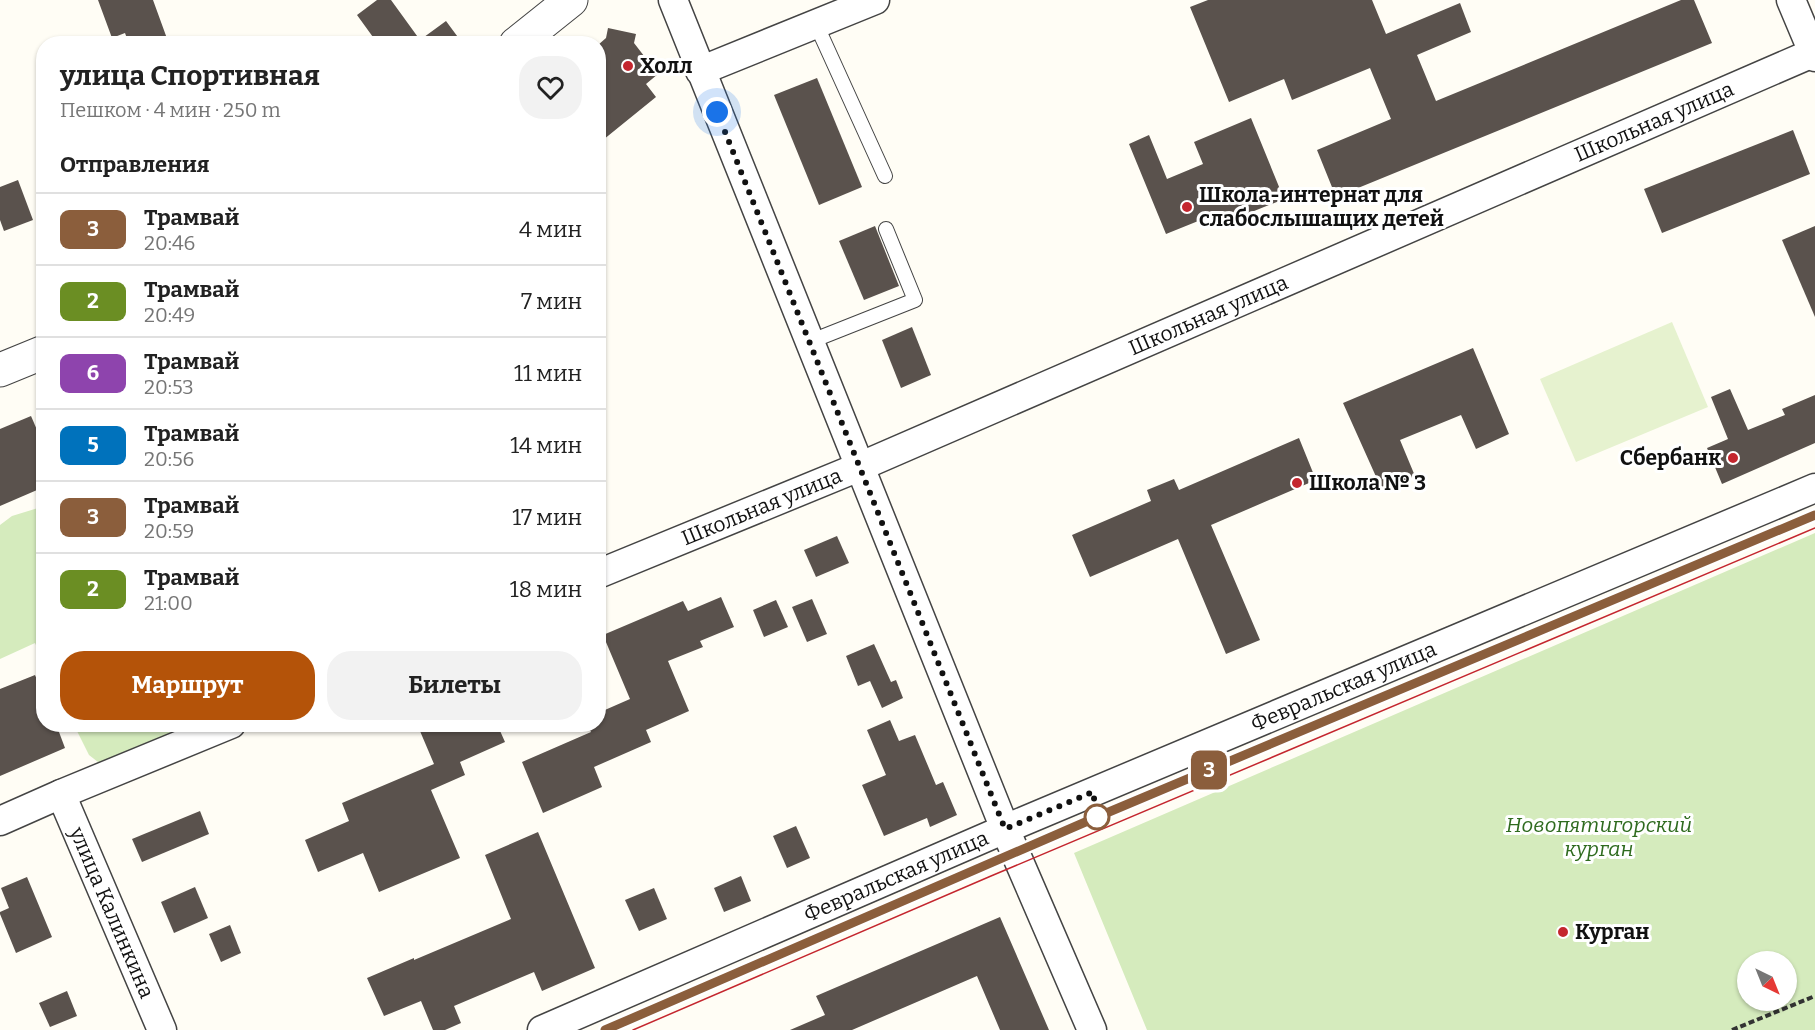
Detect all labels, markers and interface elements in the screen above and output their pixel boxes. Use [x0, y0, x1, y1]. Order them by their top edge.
place label: Холл [640, 53, 692, 79]
button: heart [519, 56, 582, 119]
text: улица Спортивная [60, 59, 320, 92]
marker: Холл [621, 59, 635, 73]
street label: Школьная улица [1571, 76, 1738, 168]
your location [702, 97, 732, 127]
text: Пешком · 4 мин · 250 m [60, 98, 281, 122]
text: Отправления [60, 151, 210, 178]
place label: Школа-интернат для слабослышащих детей [1199, 182, 1444, 232]
marker: Школа-интернат для слабослышащих детей [1180, 200, 1194, 214]
text: Трамвай [144, 204, 239, 231]
text: 3 [87, 216, 99, 242]
text: 4 мин [519, 216, 582, 243]
text: 20:46 [144, 231, 195, 255]
street label: Школьная улица [1125, 269, 1292, 361]
text: Трамвай [144, 276, 239, 303]
text: 2 [87, 288, 99, 314]
text: 7 мин [521, 288, 582, 315]
text: 20:49 [144, 303, 195, 327]
text: Трамвай [144, 348, 239, 375]
text: 6 [87, 360, 99, 386]
text: 11 мин [514, 360, 582, 387]
text: 20:53 [144, 375, 194, 399]
text: Трамвай [144, 420, 239, 447]
text: 5 [87, 432, 99, 458]
text: 14 мин [510, 432, 582, 459]
place label: Сбербанк [1620, 445, 1721, 471]
text: 20:56 [144, 447, 194, 471]
marker: Сбербанк [1726, 451, 1740, 465]
street label: Школьная улица [678, 462, 846, 551]
place label: Школа № 3 [1309, 470, 1426, 496]
marker: Школа № 3 [1290, 476, 1304, 490]
text: Трамвай [144, 492, 239, 519]
text: 3 [87, 504, 99, 530]
text: 17 мин [512, 504, 582, 531]
text: 20:59 [144, 519, 194, 543]
text: Трамвай [144, 564, 239, 591]
text: 2 [87, 576, 99, 602]
text: 18 мин [510, 576, 582, 603]
text: 21:00 [144, 591, 193, 615]
street label: Февральская улица [1247, 636, 1441, 737]
button: Маршрут [60, 651, 315, 720]
button: Билеты [327, 651, 582, 720]
line badge: 3 [1190, 750, 1228, 790]
text: 3 [1203, 757, 1215, 783]
unlabelled marker [1084, 804, 1110, 830]
park label: Новопятигорский курган [1506, 812, 1692, 862]
street label: улица Калинкина [63, 822, 160, 1003]
street label: Февральская улица [800, 825, 993, 928]
place label: Курган [1575, 919, 1649, 945]
marker: Курган [1556, 925, 1570, 939]
north arrow [1737, 951, 1797, 1011]
map controls [1737, 951, 1797, 1011]

